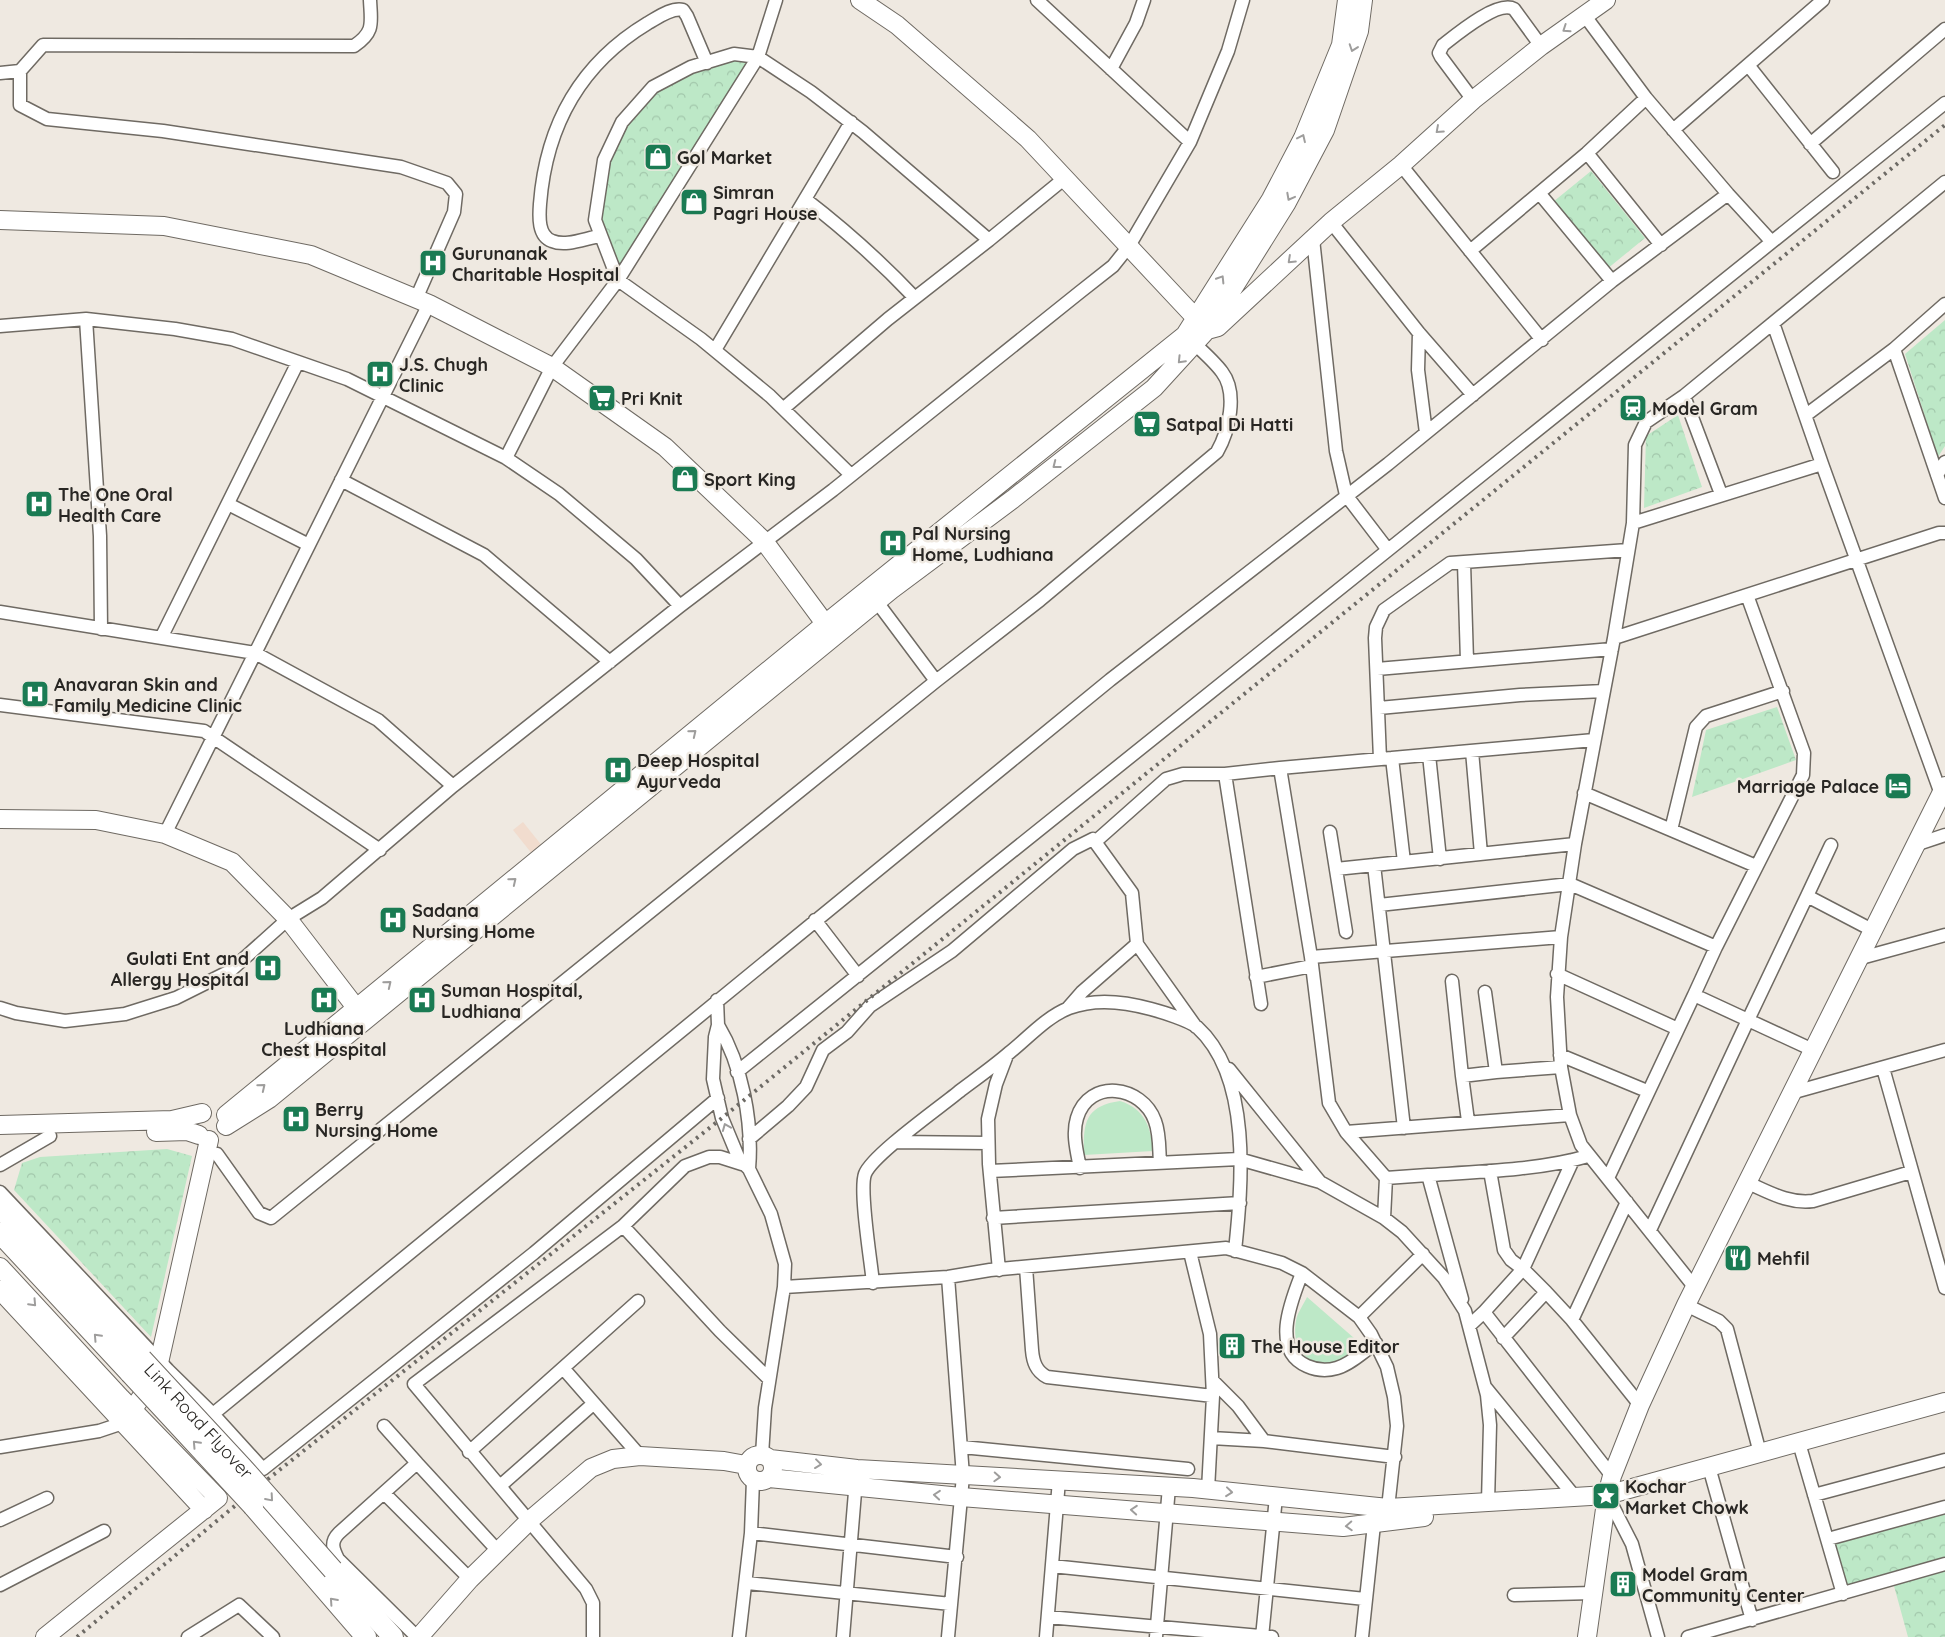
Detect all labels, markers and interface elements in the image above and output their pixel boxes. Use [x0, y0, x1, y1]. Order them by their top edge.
one-way arrow [1563, 23, 1572, 32]
one-way arrow [1349, 43, 1359, 51]
one-way arrow [1436, 124, 1445, 133]
one-way arrow [1296, 134, 1307, 143]
shop icon: Gol Market [643, 142, 673, 172]
place label: Gol Market [677, 146, 772, 169]
place label: Simran Pagri House [713, 181, 818, 225]
shop icon: Simran Pagri House [679, 187, 709, 217]
one-way arrow [1286, 191, 1296, 200]
place label: Gurunanak Charitable Hospital [452, 242, 619, 286]
hospital icon: Gurunanak Charitable Hospital [418, 248, 448, 278]
one-way arrow [1287, 254, 1296, 263]
one-way arrow [1215, 276, 1225, 285]
place label: J.S. Chugh Clinic [399, 353, 488, 397]
one-way arrow [1177, 355, 1186, 364]
hospital icon: J.S. Chugh Clinic [365, 359, 395, 389]
supermarket icon: Pri Knit [587, 383, 617, 413]
place label: Pri Knit [621, 387, 683, 410]
station icon: Model Gram [1618, 393, 1648, 423]
place label: Model Gram [1652, 397, 1758, 420]
supermarket icon: Satpal Di Hatti [1132, 409, 1162, 439]
place label: Satpal Di Hatti [1166, 413, 1293, 436]
one-way arrow [1053, 459, 1062, 468]
shop icon: Sport King [670, 464, 700, 494]
place label: Sport King [704, 468, 796, 491]
place label: The One Oral Health Care [58, 483, 173, 527]
hospital icon: The One Oral Health Care [24, 489, 54, 519]
place label: Pal Nursing Home, Ludhiana [912, 522, 1054, 566]
hospital icon: Pal Nursing Home, Ludhiana [878, 528, 908, 558]
place label: Anavaran Skin and Family Medicine Clinic [54, 673, 242, 717]
hospital icon: Anavaran Skin and Family Medicine Clinic [20, 679, 50, 709]
one-way arrow [687, 731, 696, 739]
place label: Deep Hospital Ayurveda [637, 749, 760, 793]
hospital icon: Deep Hospital Ayurveda [603, 755, 633, 785]
hotel icon: Marriage Palace [1883, 771, 1913, 801]
place label: Marriage Palace [1737, 775, 1879, 798]
one-way arrow [508, 878, 517, 887]
place label: Sadana Nursing Home [412, 899, 535, 943]
hospital icon: Sadana Nursing Home [378, 905, 408, 935]
place label: Gulati Ent and Allergy Hospital [111, 947, 249, 991]
hospital icon: Gulati Ent and Allergy Hospital [253, 953, 283, 983]
place label: Suman Hospital, Ludhiana [441, 979, 583, 1023]
one-way arrow [382, 982, 391, 990]
hospital icon: Ludhiana Chest Hospital [309, 985, 339, 1015]
hospital icon: Suman Hospital, Ludhiana [407, 985, 437, 1015]
place label: Ludhiana Chest Hospital [261, 1017, 387, 1061]
one-way arrow [256, 1083, 265, 1092]
place label: Berry Nursing Home [315, 1098, 438, 1142]
hospital icon: Berry Nursing Home [281, 1104, 311, 1134]
one-way arrow [721, 1123, 732, 1132]
restaurant icon: Mehfil [1723, 1243, 1753, 1273]
place label: Mehfil [1757, 1247, 1810, 1270]
one-way arrow [27, 1298, 36, 1307]
building icon: The House Editor [1217, 1331, 1247, 1361]
one-way arrow [94, 1334, 103, 1343]
place label: The House Editor [1251, 1335, 1400, 1358]
street label: Link Road Flyover [140, 1358, 258, 1483]
one-way arrow [193, 1441, 202, 1450]
one-way arrow [814, 1459, 822, 1469]
one-way arrow [994, 1472, 1002, 1483]
place label: Kochar Market Chowk [1625, 1475, 1749, 1519]
place icon: Kochar Market Chowk [1591, 1481, 1621, 1511]
one-way arrow [1226, 1486, 1234, 1497]
one-way arrow [933, 1489, 941, 1500]
one-way arrow [264, 1493, 273, 1502]
one-way arrow [1130, 1504, 1138, 1515]
one-way arrow [1344, 1520, 1352, 1531]
place label: Model Gram Community Center [1642, 1563, 1805, 1607]
building icon: Model Gram Community Center [1608, 1569, 1638, 1599]
one-way arrow [330, 1598, 339, 1607]

